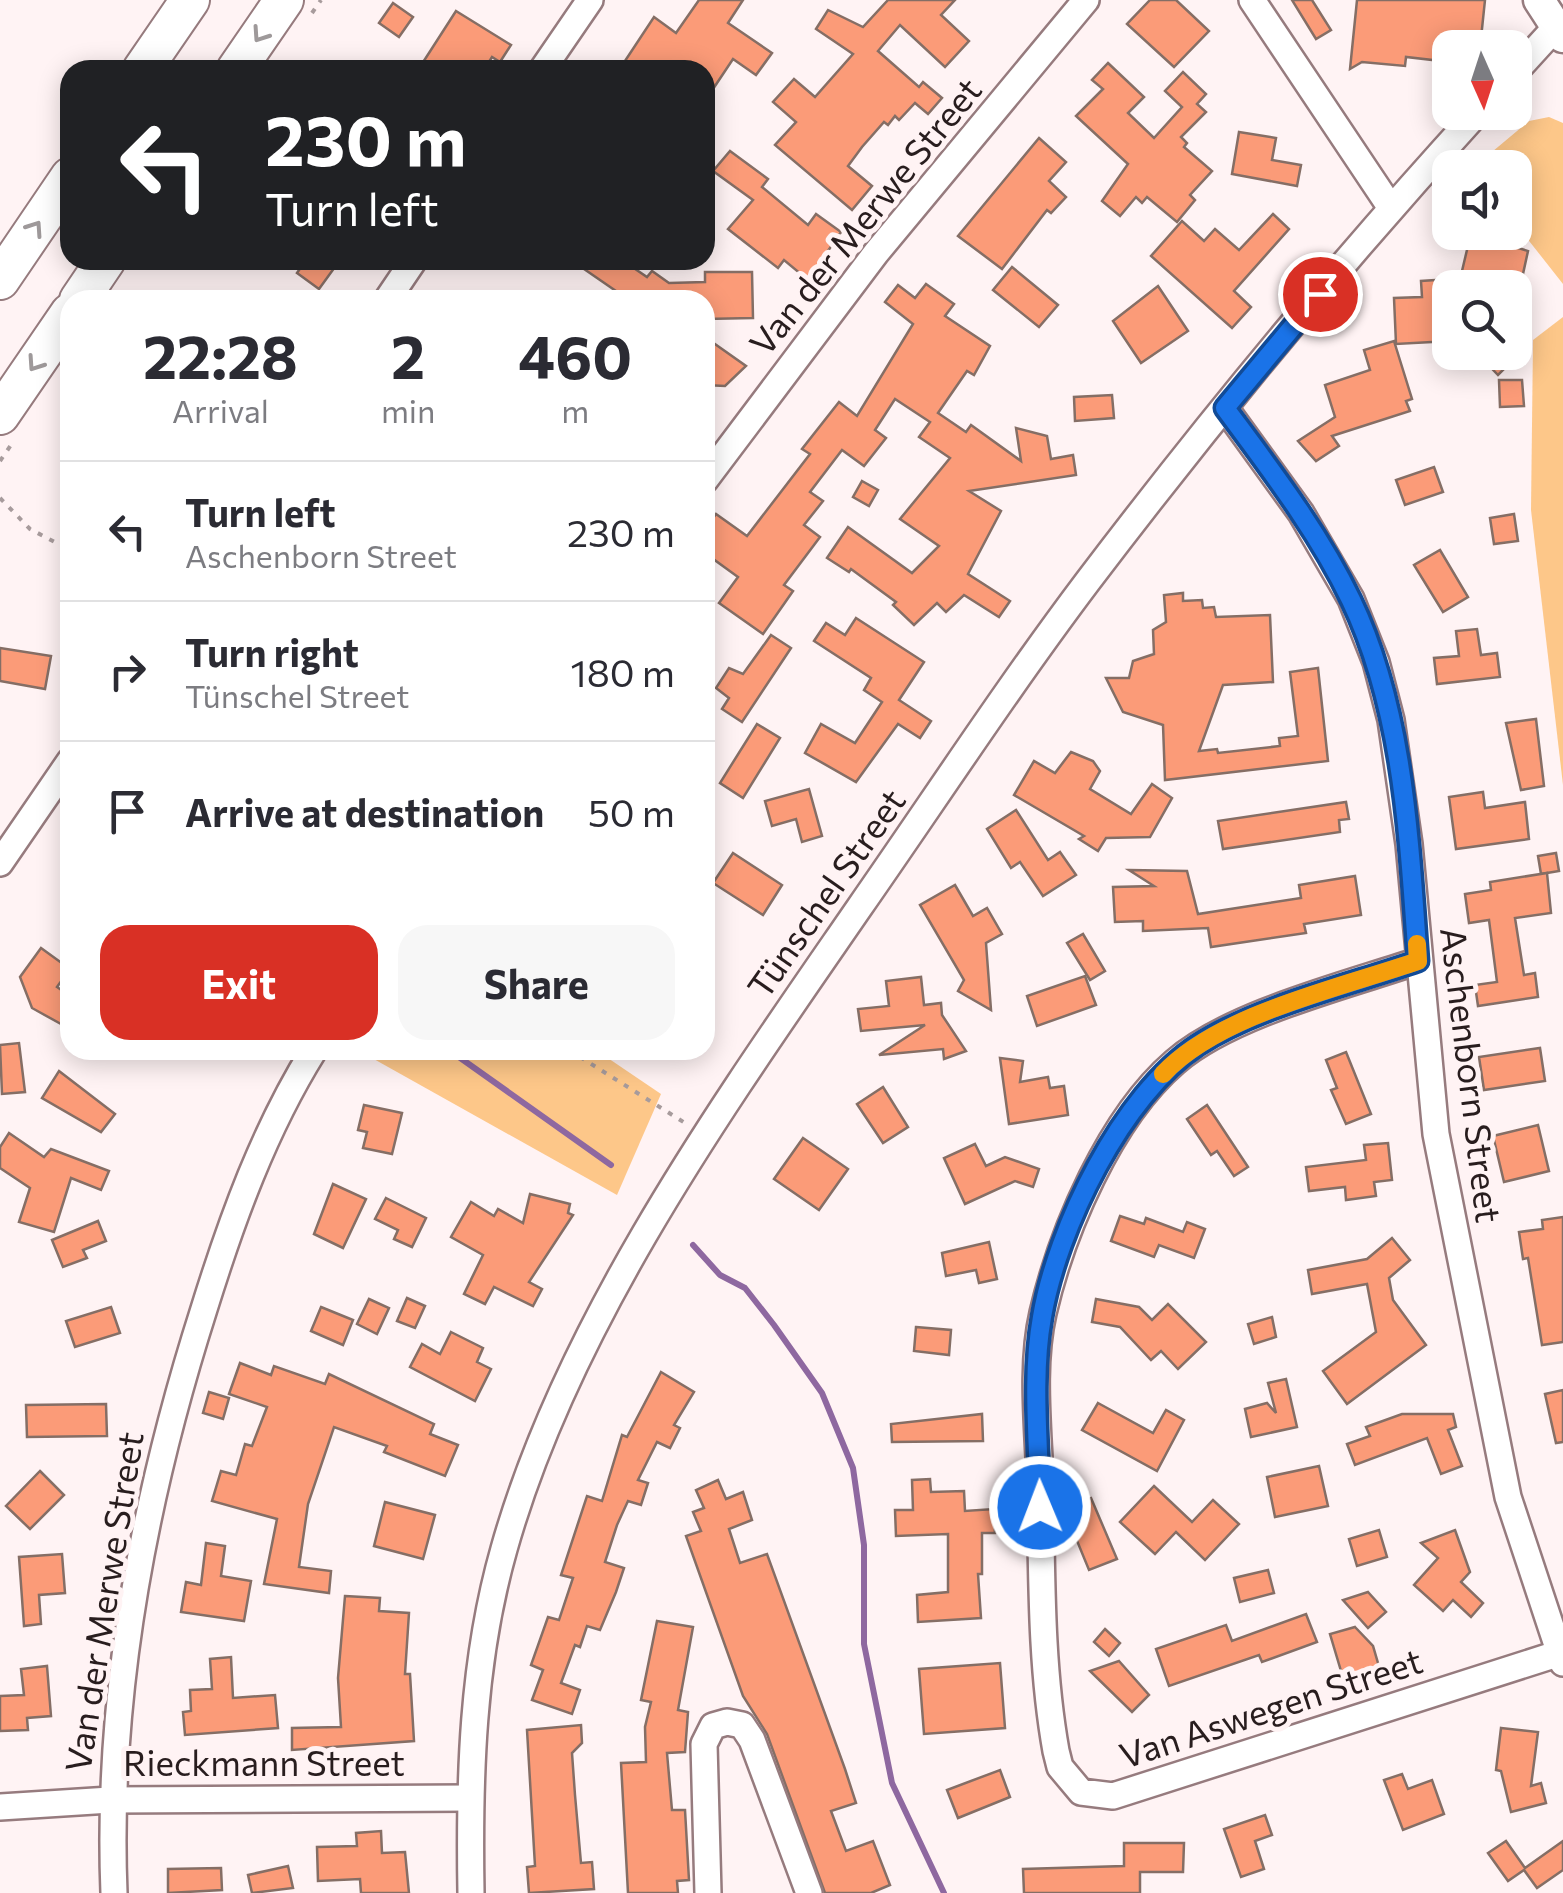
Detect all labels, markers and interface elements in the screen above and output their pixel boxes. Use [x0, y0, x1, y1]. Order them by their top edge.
one-way arrow [254, 24, 272, 42]
north arrow [1432, 30, 1532, 130]
map controls [1432, 30, 1532, 370]
street label: Van der Merwe Street [739, 68, 989, 363]
text: 230 m [265, 95, 467, 180]
icon: left [100, 100, 230, 230]
button: sound [1432, 150, 1532, 250]
text: Turn left [265, 180, 439, 235]
one-way arrow [23, 221, 41, 240]
pin [1278, 252, 1363, 337]
icon: arrive [1293, 267, 1348, 322]
button: search [1432, 270, 1532, 370]
text: 22:28 [143, 318, 298, 391]
text: 2 [391, 318, 425, 391]
text: 460 [518, 318, 632, 391]
one-way arrow [29, 353, 47, 372]
text: Arrival [172, 390, 269, 430]
text: min [381, 390, 435, 430]
text: m [561, 390, 589, 430]
text: Turn left [185, 488, 336, 535]
icon: left [100, 504, 155, 559]
text: 230 m [567, 508, 675, 555]
text: Aschenborn Street [185, 535, 457, 575]
text: Turn right [185, 628, 359, 675]
icon: right [100, 644, 155, 699]
text: 180 m [570, 648, 675, 695]
text: Tünschel Street [185, 675, 409, 715]
street label: Tünschel Street [737, 780, 913, 1005]
icon: arrive [100, 784, 155, 839]
text: Arrive at destination [185, 788, 544, 835]
text: 50 m [588, 788, 675, 835]
button: Exit [100, 925, 378, 1040]
button: Share [398, 925, 675, 1040]
street label: Aschenborn Street [1433, 925, 1512, 1225]
street label: Van der Merwe Street [54, 1428, 151, 1775]
position arrow [988, 1455, 1092, 1559]
street label: Van Aswegen Street [1114, 1637, 1427, 1776]
street label: Rieckmann Street [123, 1740, 405, 1783]

